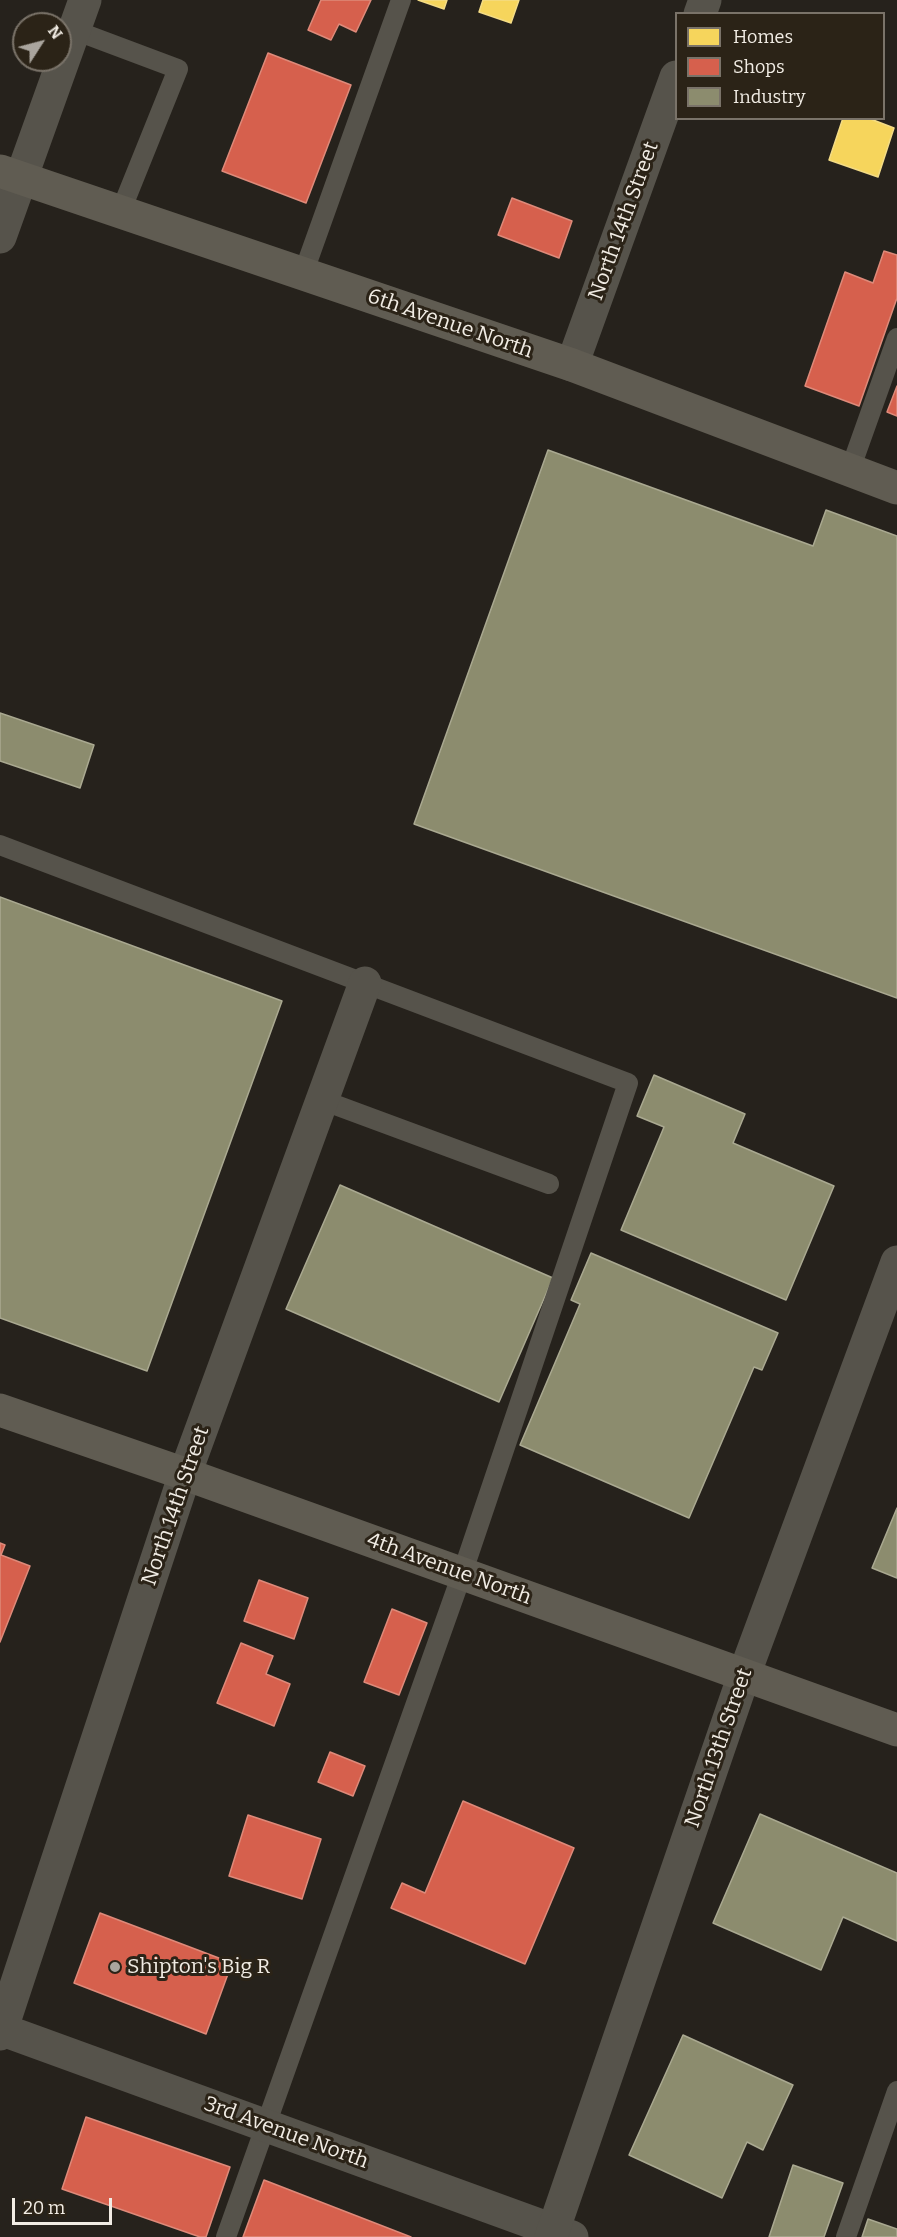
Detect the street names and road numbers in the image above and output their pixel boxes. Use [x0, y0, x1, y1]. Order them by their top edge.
street label: North 14th Street [584, 138, 664, 304]
street label: 6th Avenue North [364, 284, 536, 364]
street label: North 14th Street [137, 1423, 215, 1589]
street label: 4th Avenue North [363, 1528, 535, 1610]
street label: North 13th Street [680, 1665, 758, 1831]
street label: 3rd Avenue North [200, 2092, 372, 2174]

